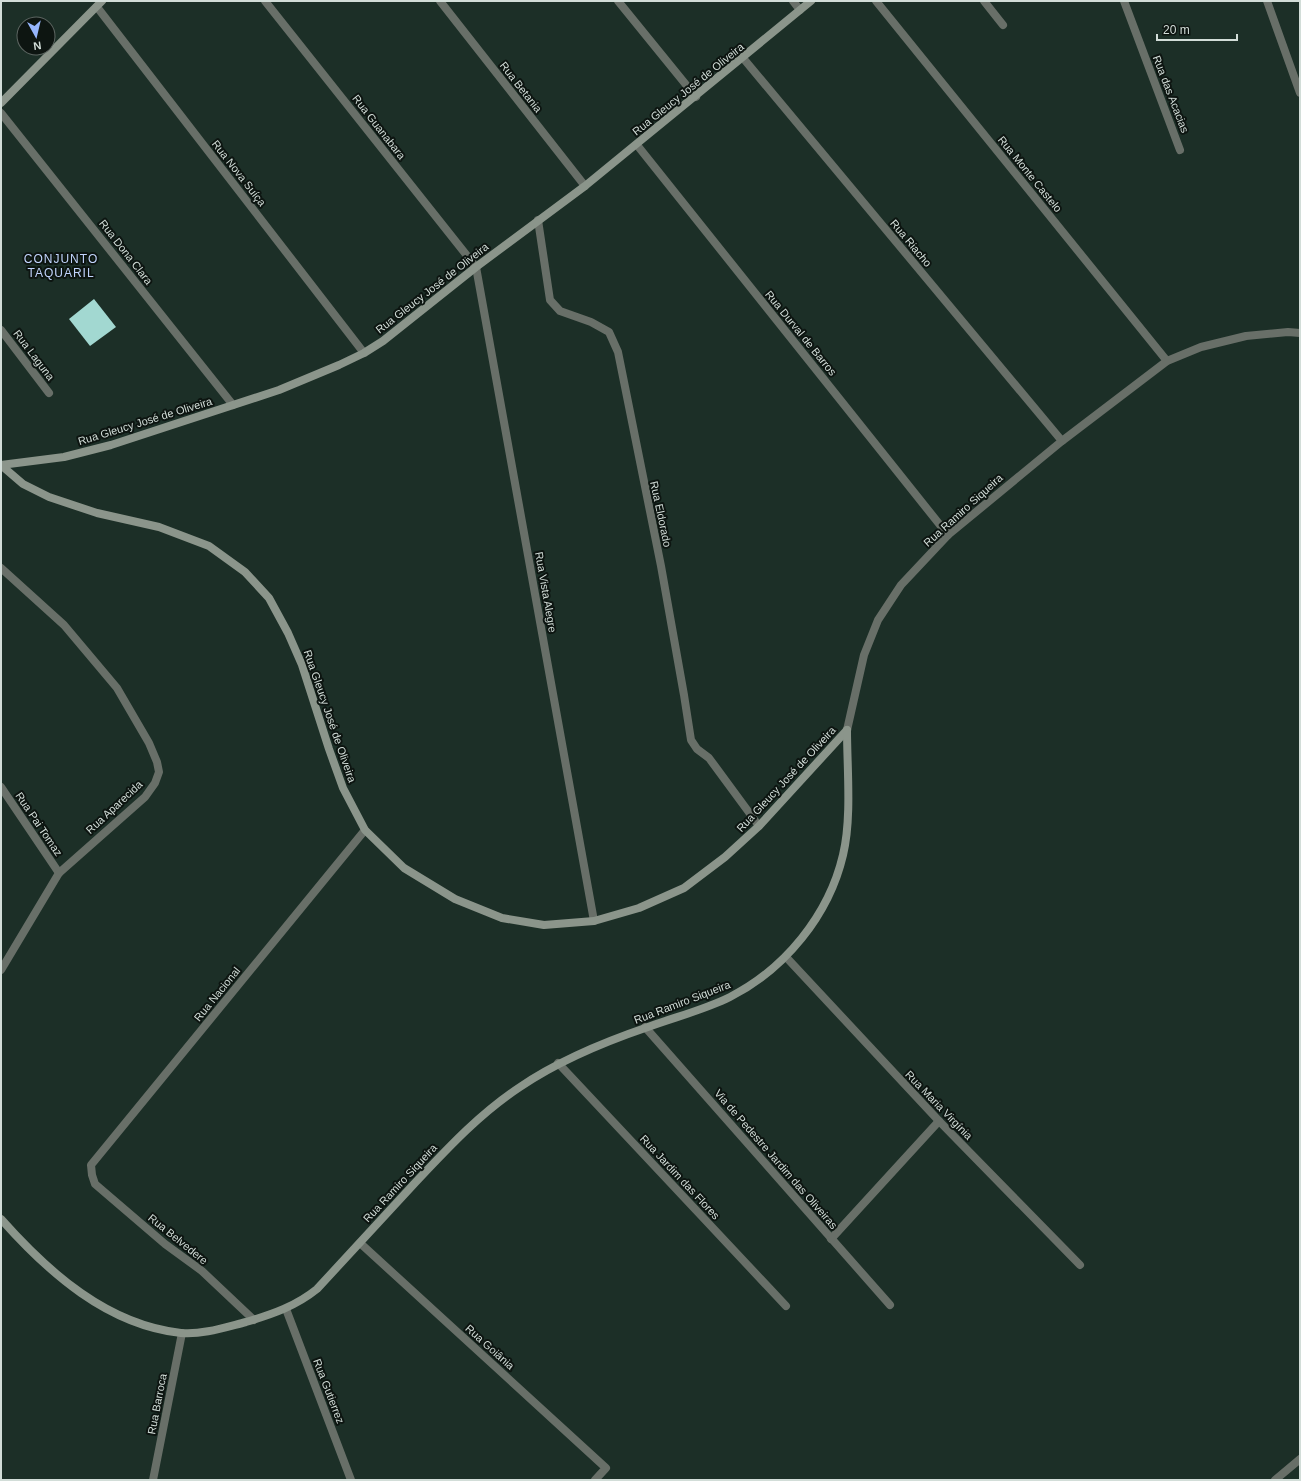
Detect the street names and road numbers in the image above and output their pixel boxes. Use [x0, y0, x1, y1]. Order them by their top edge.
street label: Rua Gleucy José de Oliveira [630, 40, 747, 138]
street label: Rua das Acacias [1151, 54, 1191, 135]
street label: Rua Betania [498, 59, 545, 115]
street label: Rua Guanabara [350, 92, 408, 162]
street label: Rua Monte Castelo [996, 134, 1064, 214]
street label: Rua Nova Suíça [210, 138, 269, 209]
street label: Rua Dona Clara [97, 217, 156, 287]
street label: Rua Riacho [888, 217, 934, 269]
street label: Rua Gleucy José de Oliveira [373, 240, 491, 336]
street label: Rua Durval de Barros [763, 288, 839, 378]
street label: Rua Laguna [11, 327, 57, 383]
street label: Rua Gleucy José de Oliveira [77, 395, 214, 447]
street label: Rua Ramiro Siqueira [921, 471, 1006, 549]
street label: Rua Eldorado [648, 480, 674, 548]
street label: Rua Vista Alegre [533, 551, 559, 633]
street label: Rua Gleucy José de Oliveira [302, 648, 359, 785]
street label: Rua Gleucy José de Oliveira [734, 723, 839, 834]
street label: Rua Aparecida [84, 777, 145, 836]
street label: Rua Pai Tomaz [13, 790, 65, 858]
street label: Rua Nacional [192, 965, 242, 1023]
street label: Rua Ramiro Siqueira [632, 978, 733, 1026]
street label: Rua Maria Virgínia [903, 1068, 975, 1142]
street label: Via de Pedestre Jardim das Oliveiras [712, 1087, 840, 1232]
street label: Rua Jardim das Flores [638, 1132, 722, 1222]
street label: Rua Ramiro Siqueira [361, 1141, 440, 1224]
street label: Rua Belvedere [146, 1211, 210, 1267]
street label: Rua Goiânia [463, 1322, 517, 1373]
street label: Rua Gutierrez [311, 1357, 347, 1425]
street label: Rua Barroca [145, 1372, 169, 1435]

